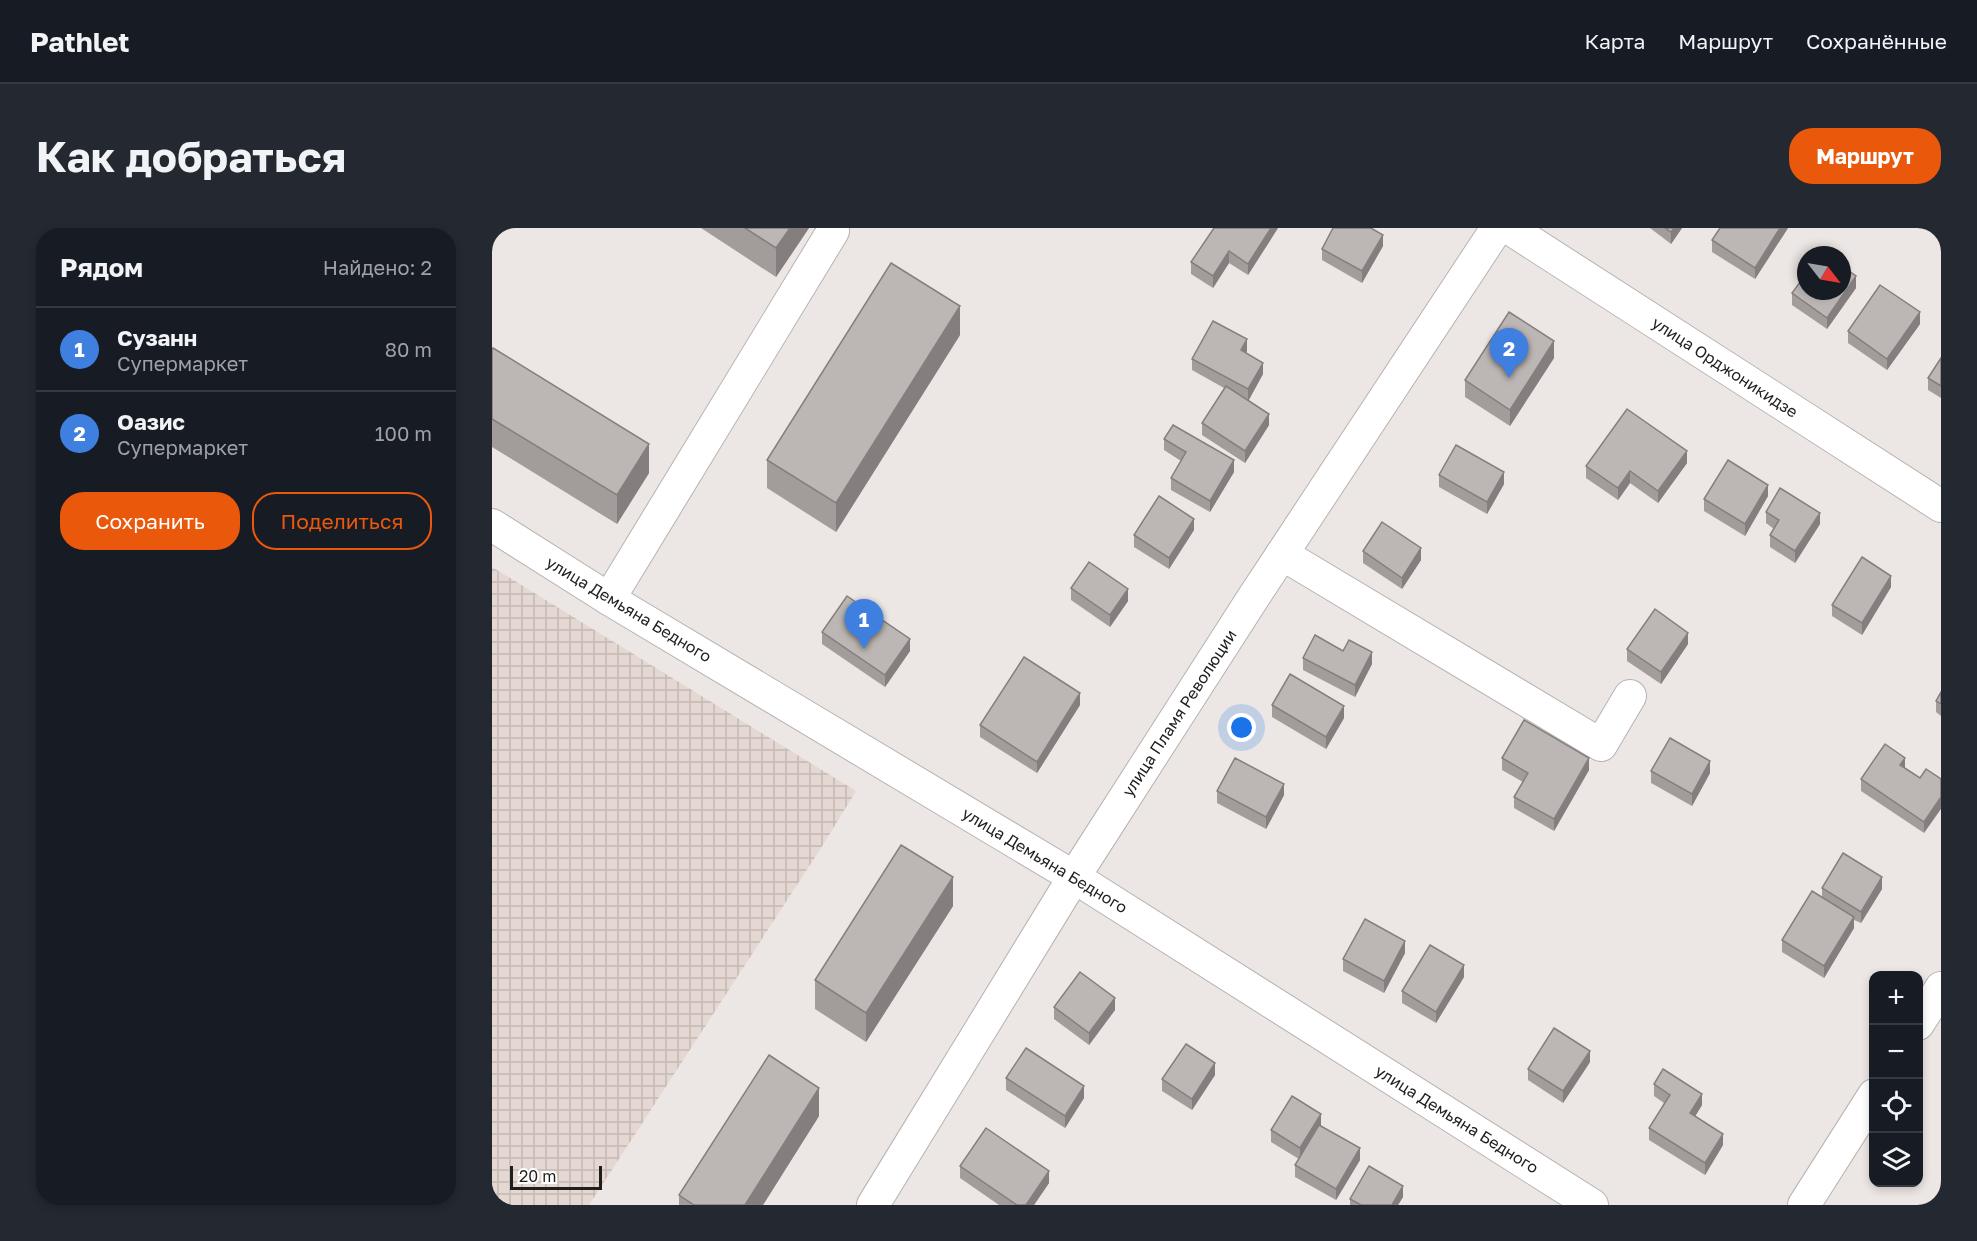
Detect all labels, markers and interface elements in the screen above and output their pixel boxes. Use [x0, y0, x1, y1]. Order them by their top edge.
text: Pathlet [30, 25, 130, 58]
text: Карта [1584, 28, 1645, 54]
text: Маршрут [1678, 28, 1773, 54]
text: Сохранённые [1806, 28, 1947, 54]
button: Маршрут [1789, 128, 1941, 184]
text: Как добраться [36, 131, 346, 181]
north arrow [1797, 246, 1851, 300]
text: Рядом [60, 252, 143, 283]
text: Найдено: 2 [323, 255, 432, 279]
street label: улица Орджоникидзе [1648, 312, 1802, 422]
text: Сузанн [117, 324, 197, 351]
pin: 2 [1490, 328, 1528, 378]
text: 1 [74, 337, 85, 361]
text: 80 m [385, 337, 432, 361]
text: Супермаркет [117, 351, 248, 375]
text: Оазис [117, 408, 185, 435]
text: 2 [73, 421, 86, 445]
text: 100 m [375, 421, 432, 445]
text: Супермаркет [117, 435, 248, 459]
button: Сохранить [60, 492, 240, 550]
button: Поделиться [252, 492, 432, 550]
street label: улица Демьяна Бедного [543, 552, 715, 666]
pin: 1 [844, 600, 884, 649]
street label: улица Пламя Революции [1117, 626, 1241, 800]
your location [1227, 713, 1256, 742]
street label: улица Демьяна Бедного [959, 803, 1131, 917]
map controls [1869, 971, 1923, 1187]
button: + [1869, 971, 1923, 1025]
button: − [1869, 1025, 1923, 1079]
street label: улица Демьяна Бедного [1372, 1060, 1542, 1178]
button: locate [1869, 1079, 1923, 1133]
button: layers [1869, 1133, 1923, 1187]
scale bar [510, 1163, 602, 1190]
text: 20 m [519, 1166, 556, 1186]

